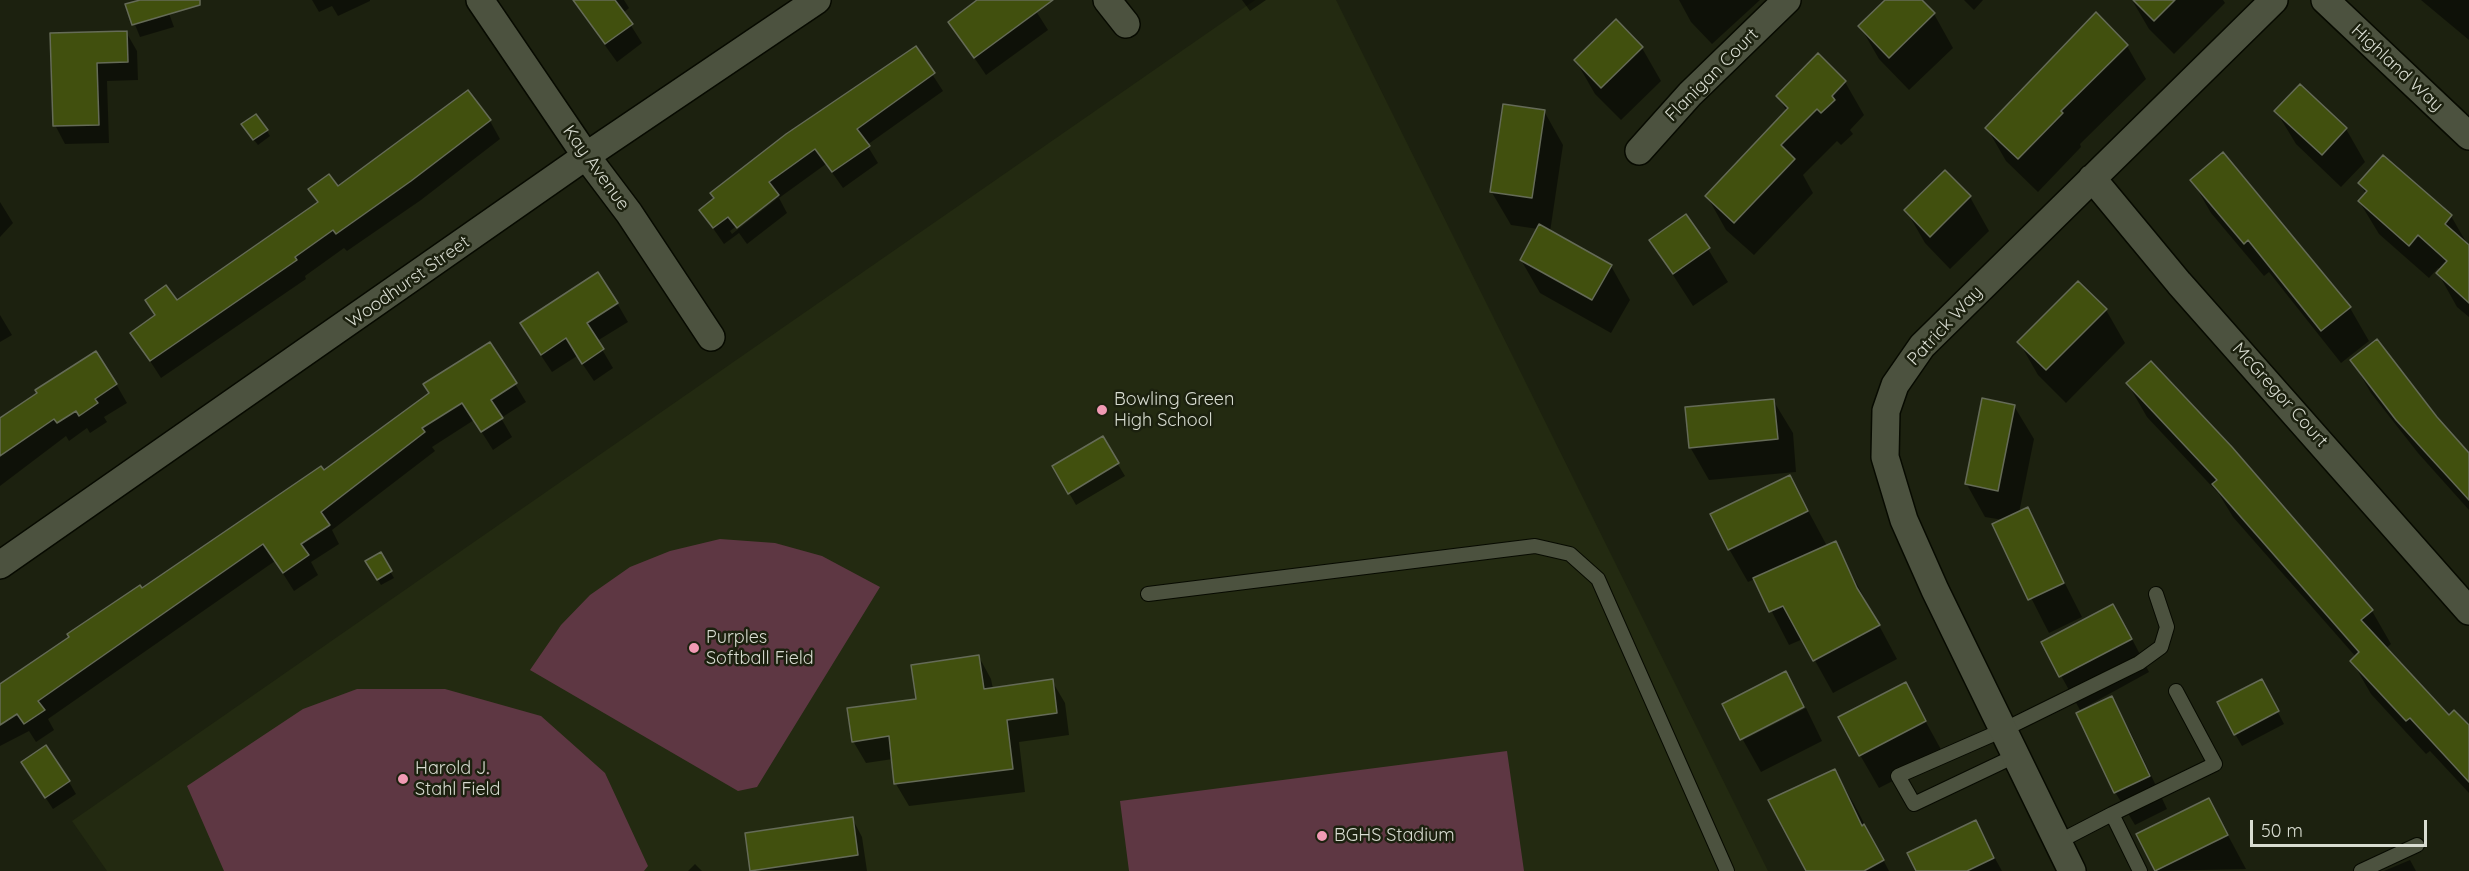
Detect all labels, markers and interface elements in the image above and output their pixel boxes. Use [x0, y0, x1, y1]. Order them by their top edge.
street label: Highland Way [2347, 20, 2447, 116]
street label: Flanigan Court [1661, 24, 1763, 126]
street label: Kay Avenue [558, 121, 634, 215]
street label: Woodhurst Street [342, 231, 474, 333]
street label: Patrick Way [1903, 282, 1987, 370]
street label: McGregor Court [2228, 338, 2332, 452]
place label: Bowling Green High School [1114, 389, 1234, 432]
marker: Bowling Green High School [1095, 403, 1109, 417]
place label: Purples Softball Field [706, 627, 814, 670]
marker: Purples Softball Field [687, 641, 701, 655]
place label: Harold J. Stahl Field [415, 758, 500, 800]
marker: Harold J. Stahl Field [396, 772, 410, 786]
scale bar [2253, 808, 2430, 846]
text: 50 m [2261, 819, 2303, 842]
place label: BGHS Stadium [1334, 825, 1455, 847]
marker: BGHS Stadium [1315, 829, 1329, 843]

